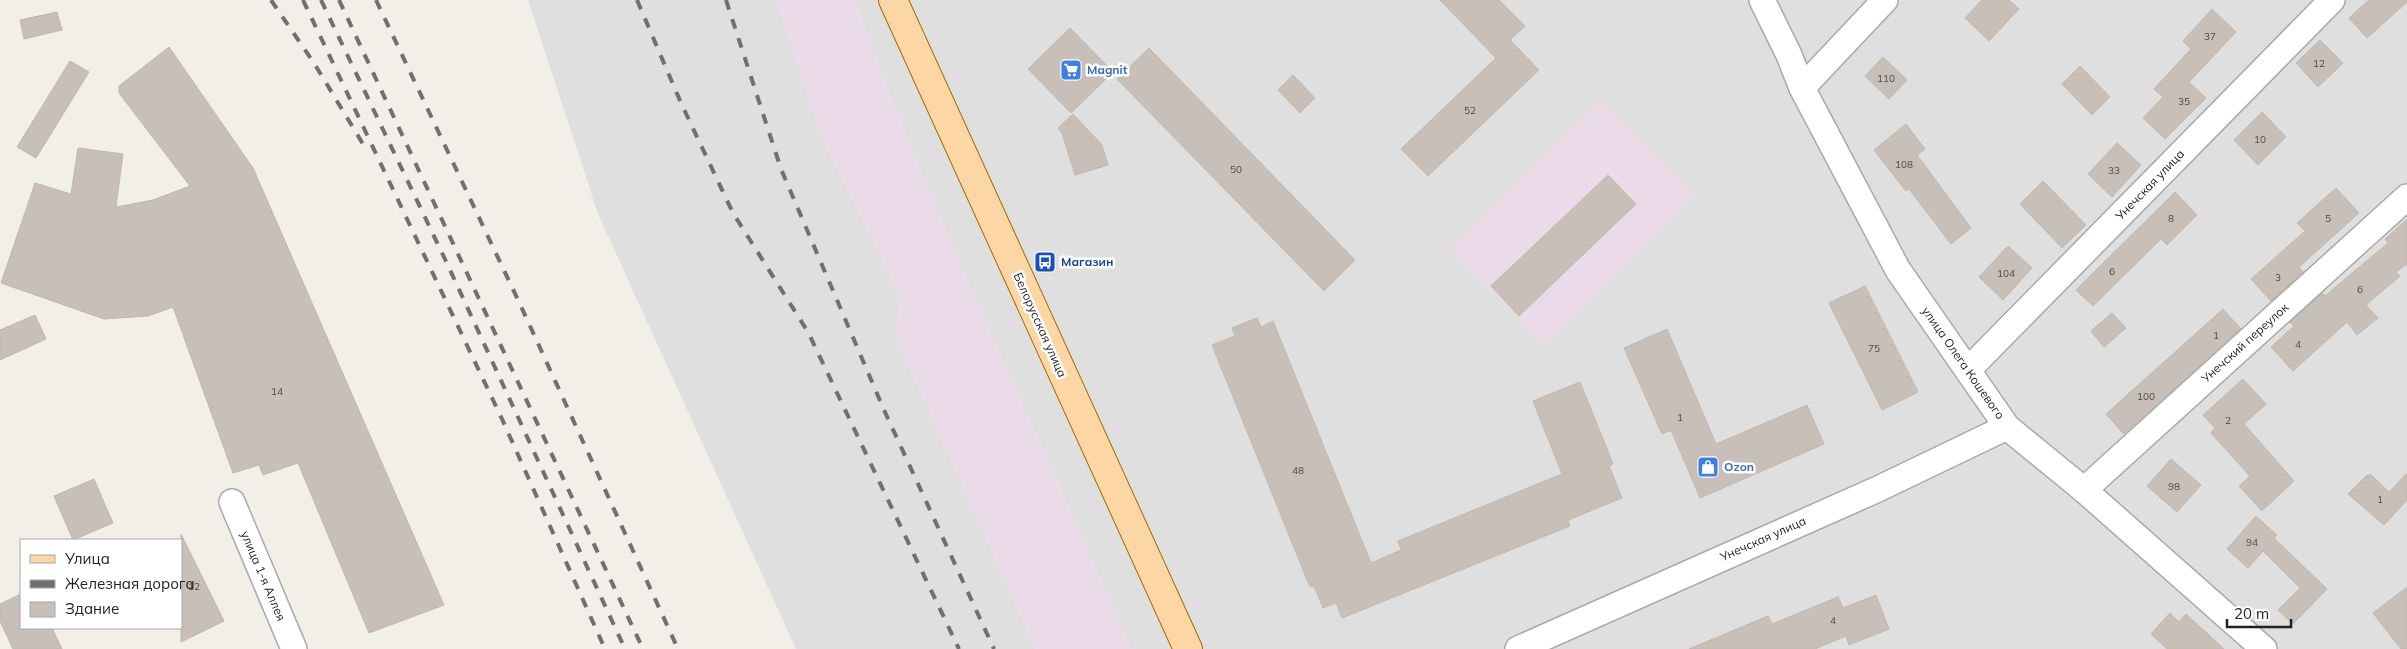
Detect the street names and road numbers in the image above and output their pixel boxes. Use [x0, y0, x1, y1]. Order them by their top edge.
street label: Унечская улица [2111, 146, 2187, 224]
street label: Белорусская улица [1011, 270, 1070, 379]
street label: Унечский переулок [2197, 299, 2292, 386]
street label: улица Олега Кошевого [1919, 304, 2008, 422]
street label: Унечская улица [1717, 513, 1808, 565]
street label: улица 1-я Аллея [238, 529, 289, 623]

